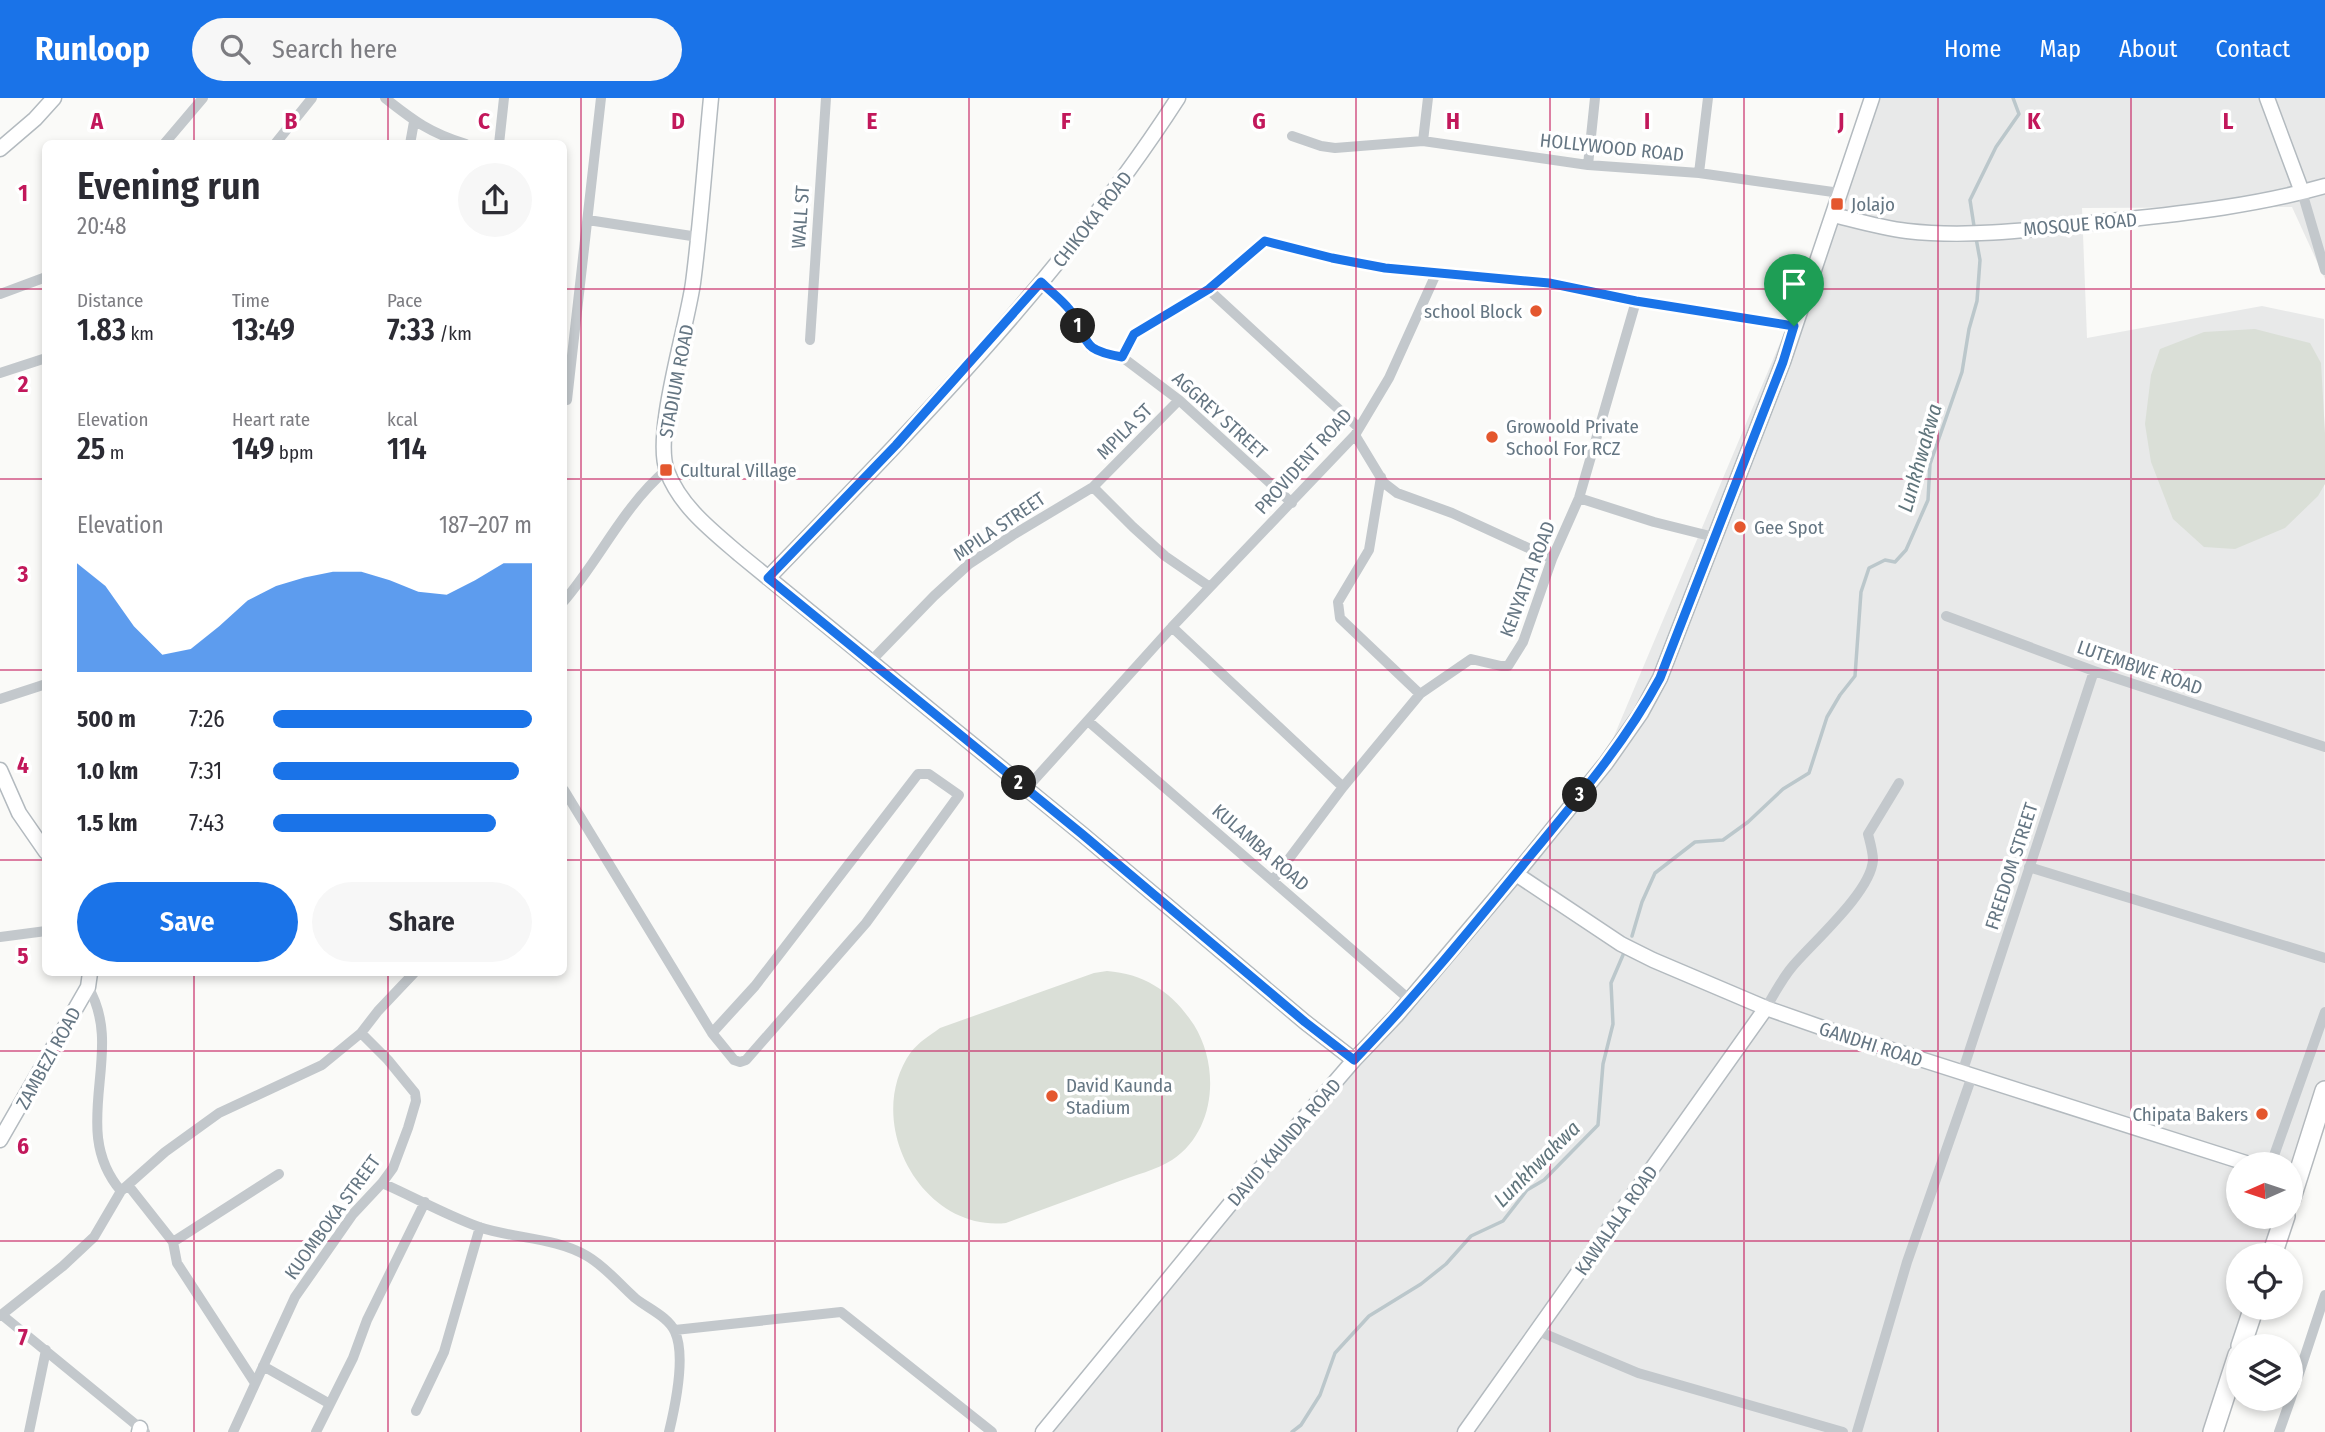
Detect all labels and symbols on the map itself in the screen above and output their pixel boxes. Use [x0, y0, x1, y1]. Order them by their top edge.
text: A [90, 107, 104, 135]
text: B [285, 107, 298, 135]
text: C [478, 107, 490, 135]
text: D [671, 107, 685, 135]
text: E [867, 107, 878, 135]
text: F [1061, 107, 1071, 135]
text: G [1252, 107, 1266, 135]
text: H [1446, 107, 1460, 135]
text: I [1644, 107, 1650, 135]
text: J [1837, 107, 1844, 135]
text: K [2027, 107, 2041, 135]
text: L [2223, 107, 2234, 135]
street label: HOLLYWOOD ROAD [1539, 129, 1685, 166]
street label: CHIKOKA ROAD [1048, 167, 1137, 272]
text: 1 [18, 179, 28, 207]
street label: WALL ST [787, 184, 814, 249]
place label: Jolajo [1851, 193, 1895, 216]
marker: Jolajo [1829, 196, 1845, 212]
street label: MOSQUE ROAD [2022, 208, 2138, 241]
pin [1764, 254, 1824, 326]
place label: school Block [1424, 300, 1522, 323]
marker: school Block [1528, 303, 1544, 319]
pin: 1 [1060, 308, 1096, 344]
street label: STADIUM ROAD [654, 322, 699, 440]
street label: AGGREY STREET [1168, 367, 1272, 464]
text: 2 [17, 370, 29, 398]
street label: MPILA ST [1092, 399, 1157, 464]
water label: Lunkhwakwa [1892, 401, 1948, 515]
street label: PROVIDENT ROAD [1250, 404, 1357, 519]
place label: Growoold Private School For RCZ [1506, 415, 1639, 460]
marker: Growoold Private School For RCZ [1484, 429, 1500, 445]
place label: Cultural Village [680, 459, 797, 482]
marker: Cultural Village [658, 462, 674, 478]
street label: MPILA STREET [949, 487, 1050, 566]
place label: Gee Spot [1754, 516, 1825, 539]
street label: KENYATTA ROAD [1495, 518, 1560, 640]
marker: Gee Spot [1732, 519, 1748, 535]
text: 3 [17, 560, 29, 588]
street label: LUTEMBWE ROAD [2074, 635, 2206, 700]
text: 4 [17, 751, 29, 779]
pin: 2 [1002, 766, 1036, 800]
pin: 3 [1562, 778, 1598, 812]
street label: KULAMBA ROAD [1208, 799, 1314, 896]
street label: FREEDOM STREET [1980, 800, 2043, 933]
text: 5 [17, 942, 29, 970]
street label: ZAMBEZI ROAD [11, 1003, 86, 1113]
street label: GANDHI ROAD [1816, 1017, 1925, 1072]
place label: David Kaunda Stadium [1066, 1074, 1172, 1119]
street label: DAVID KAUNDA ROAD [1223, 1074, 1346, 1211]
marker: David Kaunda Stadium [1044, 1088, 1060, 1104]
place label: Chipata Bakers [2132, 1103, 2248, 1126]
marker: Chipata Bakers [2254, 1106, 2270, 1122]
water label: Lunkhwakwa [1488, 1115, 1586, 1213]
text: 6 [17, 1132, 29, 1160]
street label: KUOMBOKA STREET [280, 1151, 385, 1284]
north arrow [2226, 1152, 2303, 1228]
street label: KAWALALA ROAD [1570, 1161, 1663, 1280]
text: 7 [18, 1323, 28, 1351]

